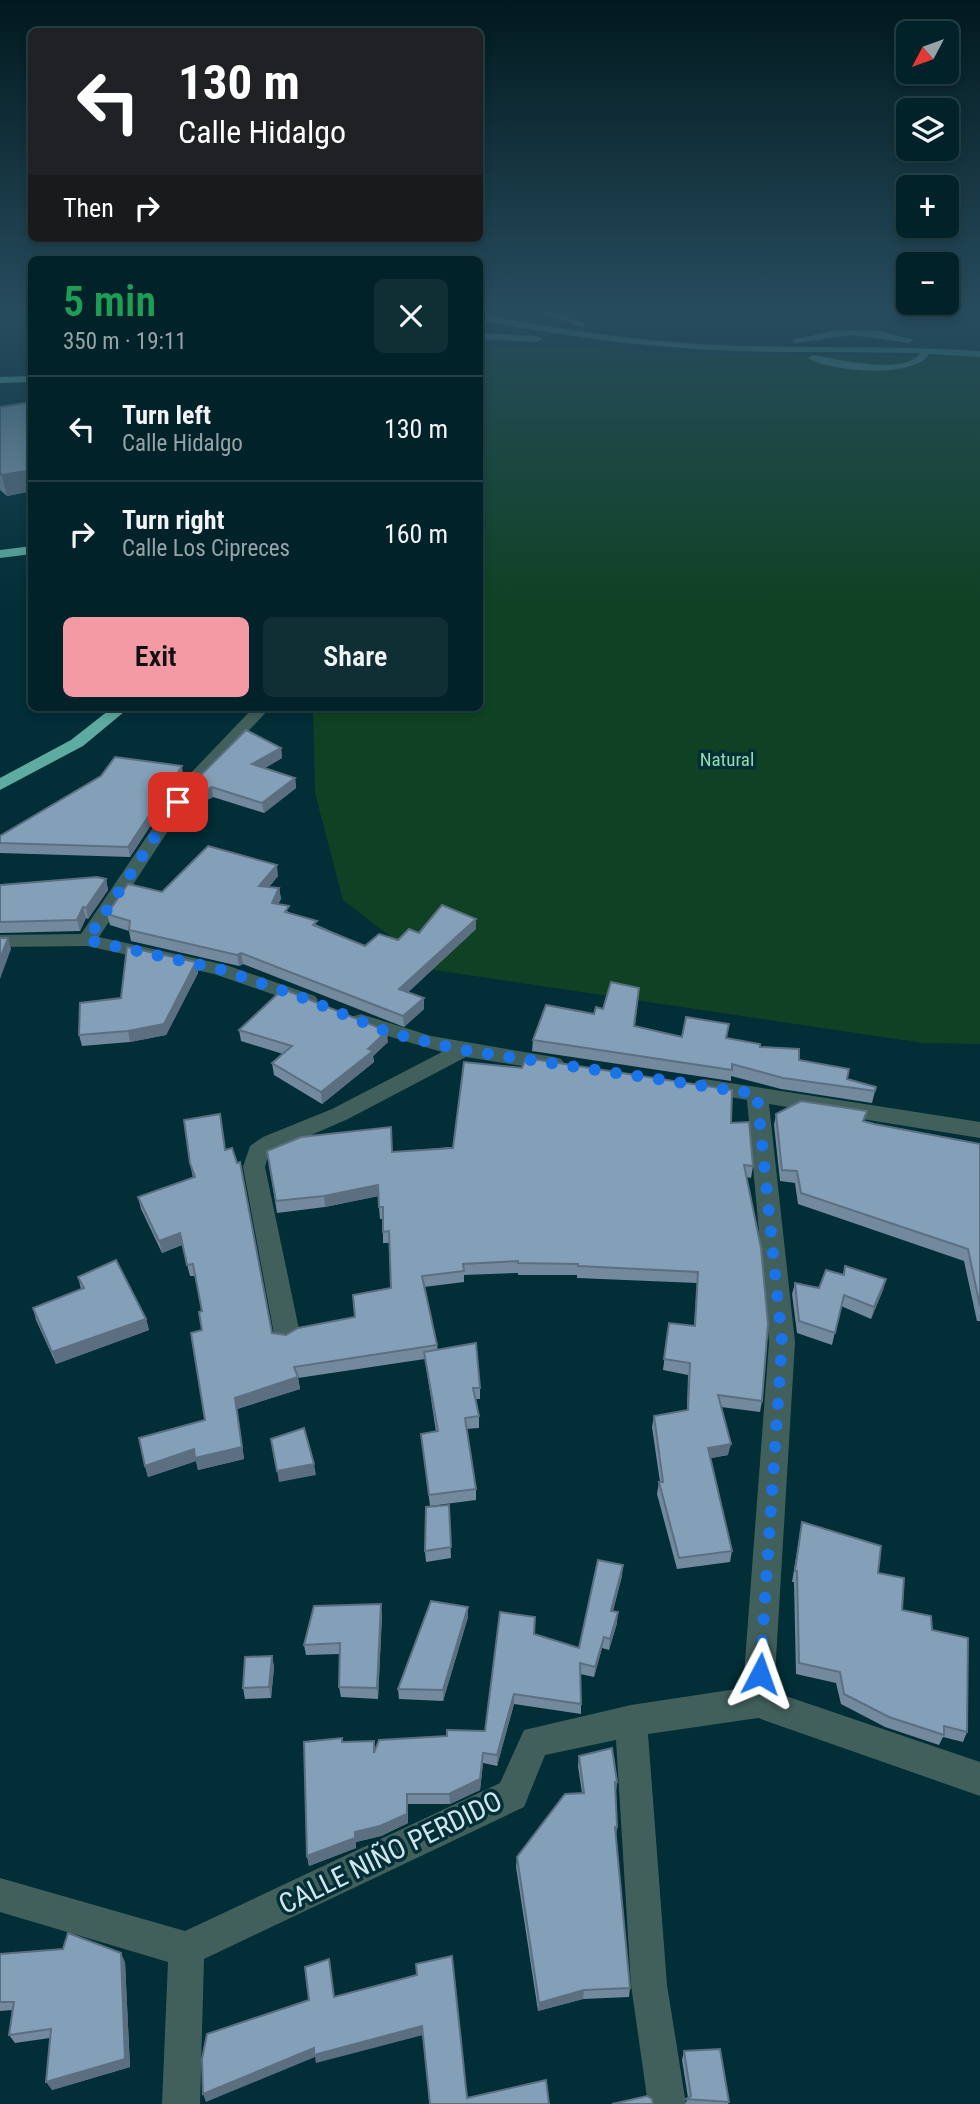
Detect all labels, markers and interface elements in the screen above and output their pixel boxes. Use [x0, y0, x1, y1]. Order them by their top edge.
north arrow [896, 21, 959, 84]
map controls [896, 21, 959, 315]
text: 130 m [178, 54, 300, 111]
icon: left [63, 56, 154, 147]
button: layers [896, 98, 959, 161]
text: Calle Hidalgo [178, 113, 346, 151]
button: + [896, 175, 959, 238]
icon: right [128, 189, 166, 227]
text: Then [63, 193, 114, 223]
button: − [896, 252, 959, 315]
text: 5 min [63, 277, 156, 326]
button: close [374, 279, 448, 353]
text: 350 m · 19:11 [63, 328, 187, 355]
text: Turn left [122, 400, 211, 430]
icon: left [63, 410, 101, 448]
text: 130 m [384, 414, 448, 444]
text: Calle Hidalgo [122, 430, 243, 457]
text: Turn right [122, 505, 224, 535]
icon: right [63, 515, 101, 553]
text: 160 m [384, 519, 448, 549]
text: Calle Los Cipreces [122, 535, 290, 562]
button: Exit [63, 617, 249, 697]
button: Share [263, 617, 448, 697]
park label: Natural [700, 748, 754, 771]
pin [148, 772, 208, 832]
icon: arrive [159, 783, 197, 821]
position arrow [723, 1637, 797, 1711]
street label: CALLE NIÑO PERDIDO [273, 1784, 507, 1921]

